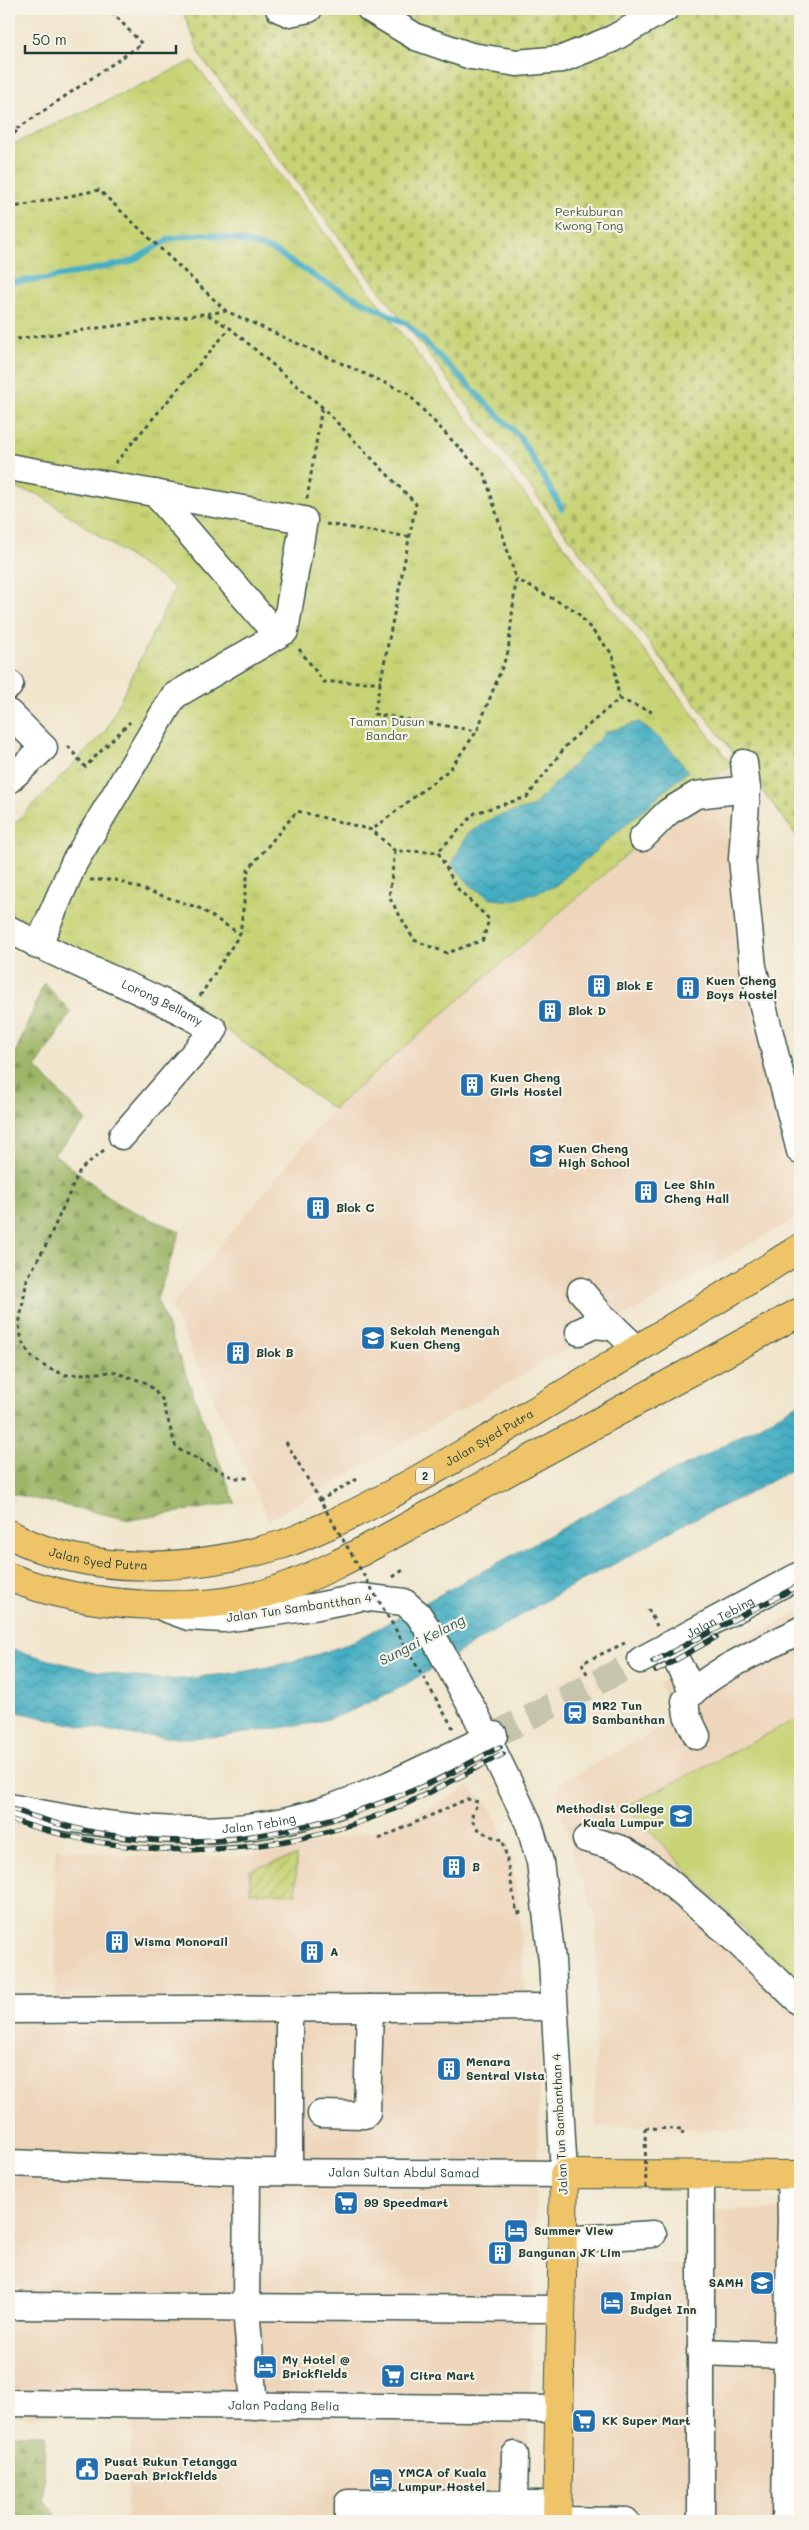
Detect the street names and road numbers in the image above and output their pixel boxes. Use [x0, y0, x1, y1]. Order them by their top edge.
street label: Lorong Bellamy [120, 975, 206, 1029]
street label: Jalan Syed Putra [442, 1405, 536, 1469]
road number: 2 [416, 1468, 434, 1484]
street label: Jalan Syed Putra [47, 1543, 148, 1573]
street label: Jalan Tun Sambantthan 4 [225, 1589, 373, 1625]
street label: Jalan Tebing [683, 1592, 756, 1641]
street label: Jalan Tebing [222, 1810, 297, 1836]
street label: Jalan Tun Sambanthan 4 [547, 2053, 571, 2195]
street label: Jalan Sultan Abdul Samad [328, 2164, 480, 2180]
street label: Jalan Padang Belia [228, 2396, 340, 2414]

